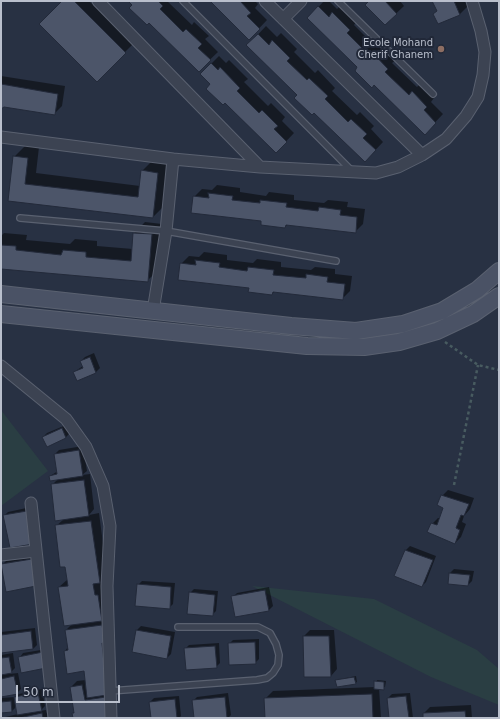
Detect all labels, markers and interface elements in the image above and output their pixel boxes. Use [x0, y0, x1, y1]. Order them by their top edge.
place label: Ecole Mohand Cherif Ghanem [357, 37, 433, 60]
marker: Ecole Mohand Cherif Ghanem [436, 44, 446, 54]
scale bar [18, 677, 122, 703]
text: 50 m [23, 685, 54, 699]

